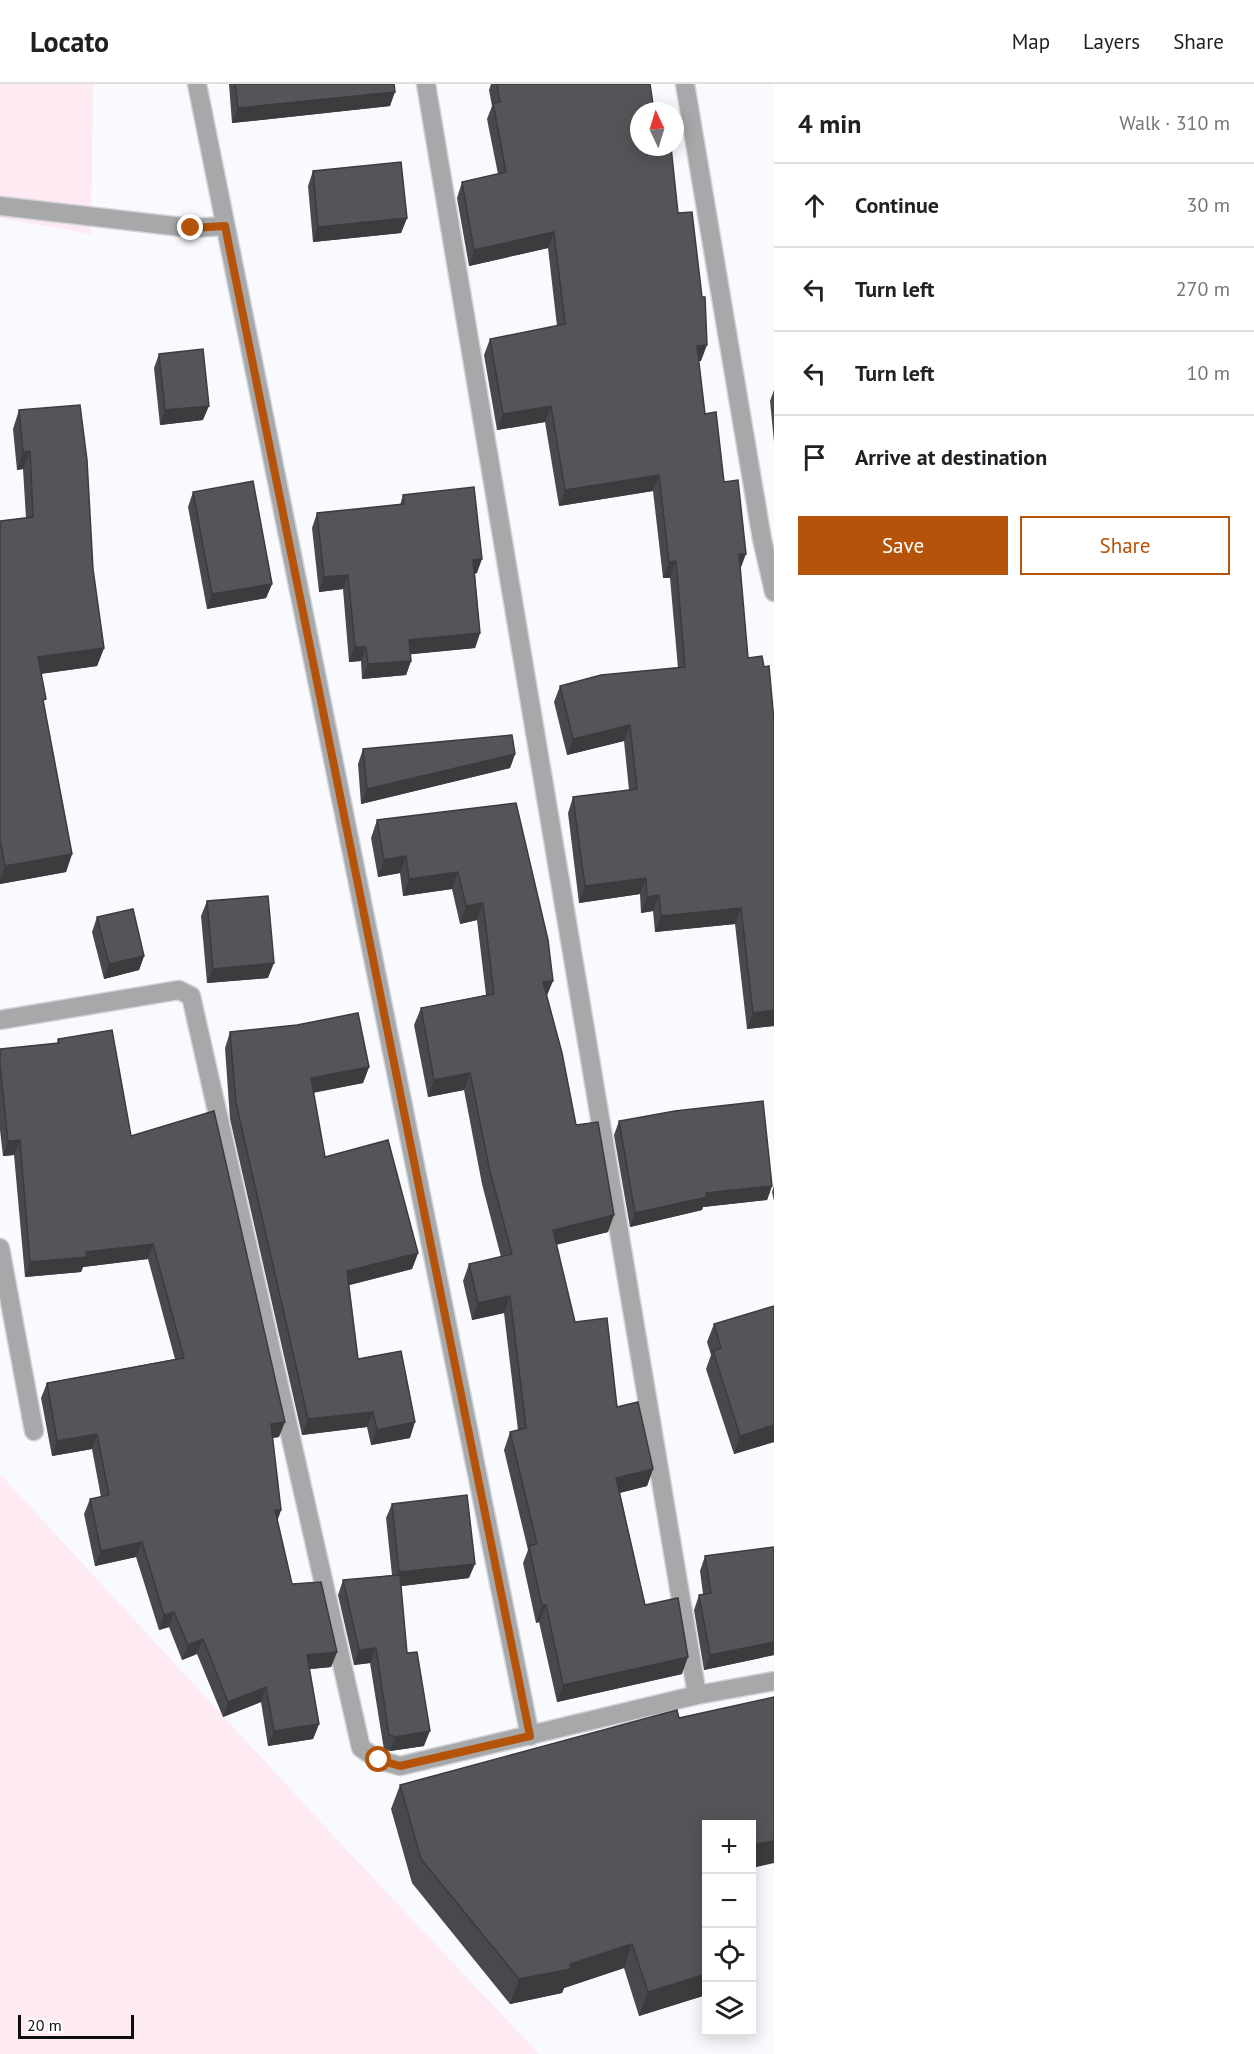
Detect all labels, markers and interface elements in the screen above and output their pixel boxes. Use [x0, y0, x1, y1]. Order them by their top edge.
text: Locato [30, 23, 109, 60]
text: Map [1012, 28, 1050, 55]
text: Layers [1083, 28, 1140, 55]
text: Share [1173, 28, 1224, 55]
north arrow [630, 102, 684, 156]
text: 4 min [798, 107, 861, 140]
text: Walk · 310 m [1119, 110, 1230, 136]
icon: ahead [798, 189, 831, 222]
text: Continue [855, 191, 939, 219]
text: 30 m [1187, 192, 1230, 218]
route end [177, 214, 203, 240]
icon: left [798, 273, 831, 306]
text: Turn left [855, 275, 935, 303]
text: 270 m [1176, 276, 1230, 302]
icon: left [798, 357, 831, 390]
text: Turn left [855, 359, 935, 387]
text: 10 m [1187, 360, 1230, 386]
icon: arrive [798, 441, 831, 474]
text: Arrive at destination [855, 443, 1047, 471]
button: Save [798, 516, 1008, 575]
button: Share [1020, 516, 1230, 575]
route start [365, 1746, 391, 1772]
map controls [702, 1820, 756, 2036]
button: + [702, 1820, 756, 1874]
button: − [702, 1874, 756, 1928]
button: locate [702, 1928, 756, 1982]
button: layers [702, 1982, 756, 2036]
scale bar [18, 2012, 134, 2040]
text: 20 m [27, 2015, 62, 2035]

